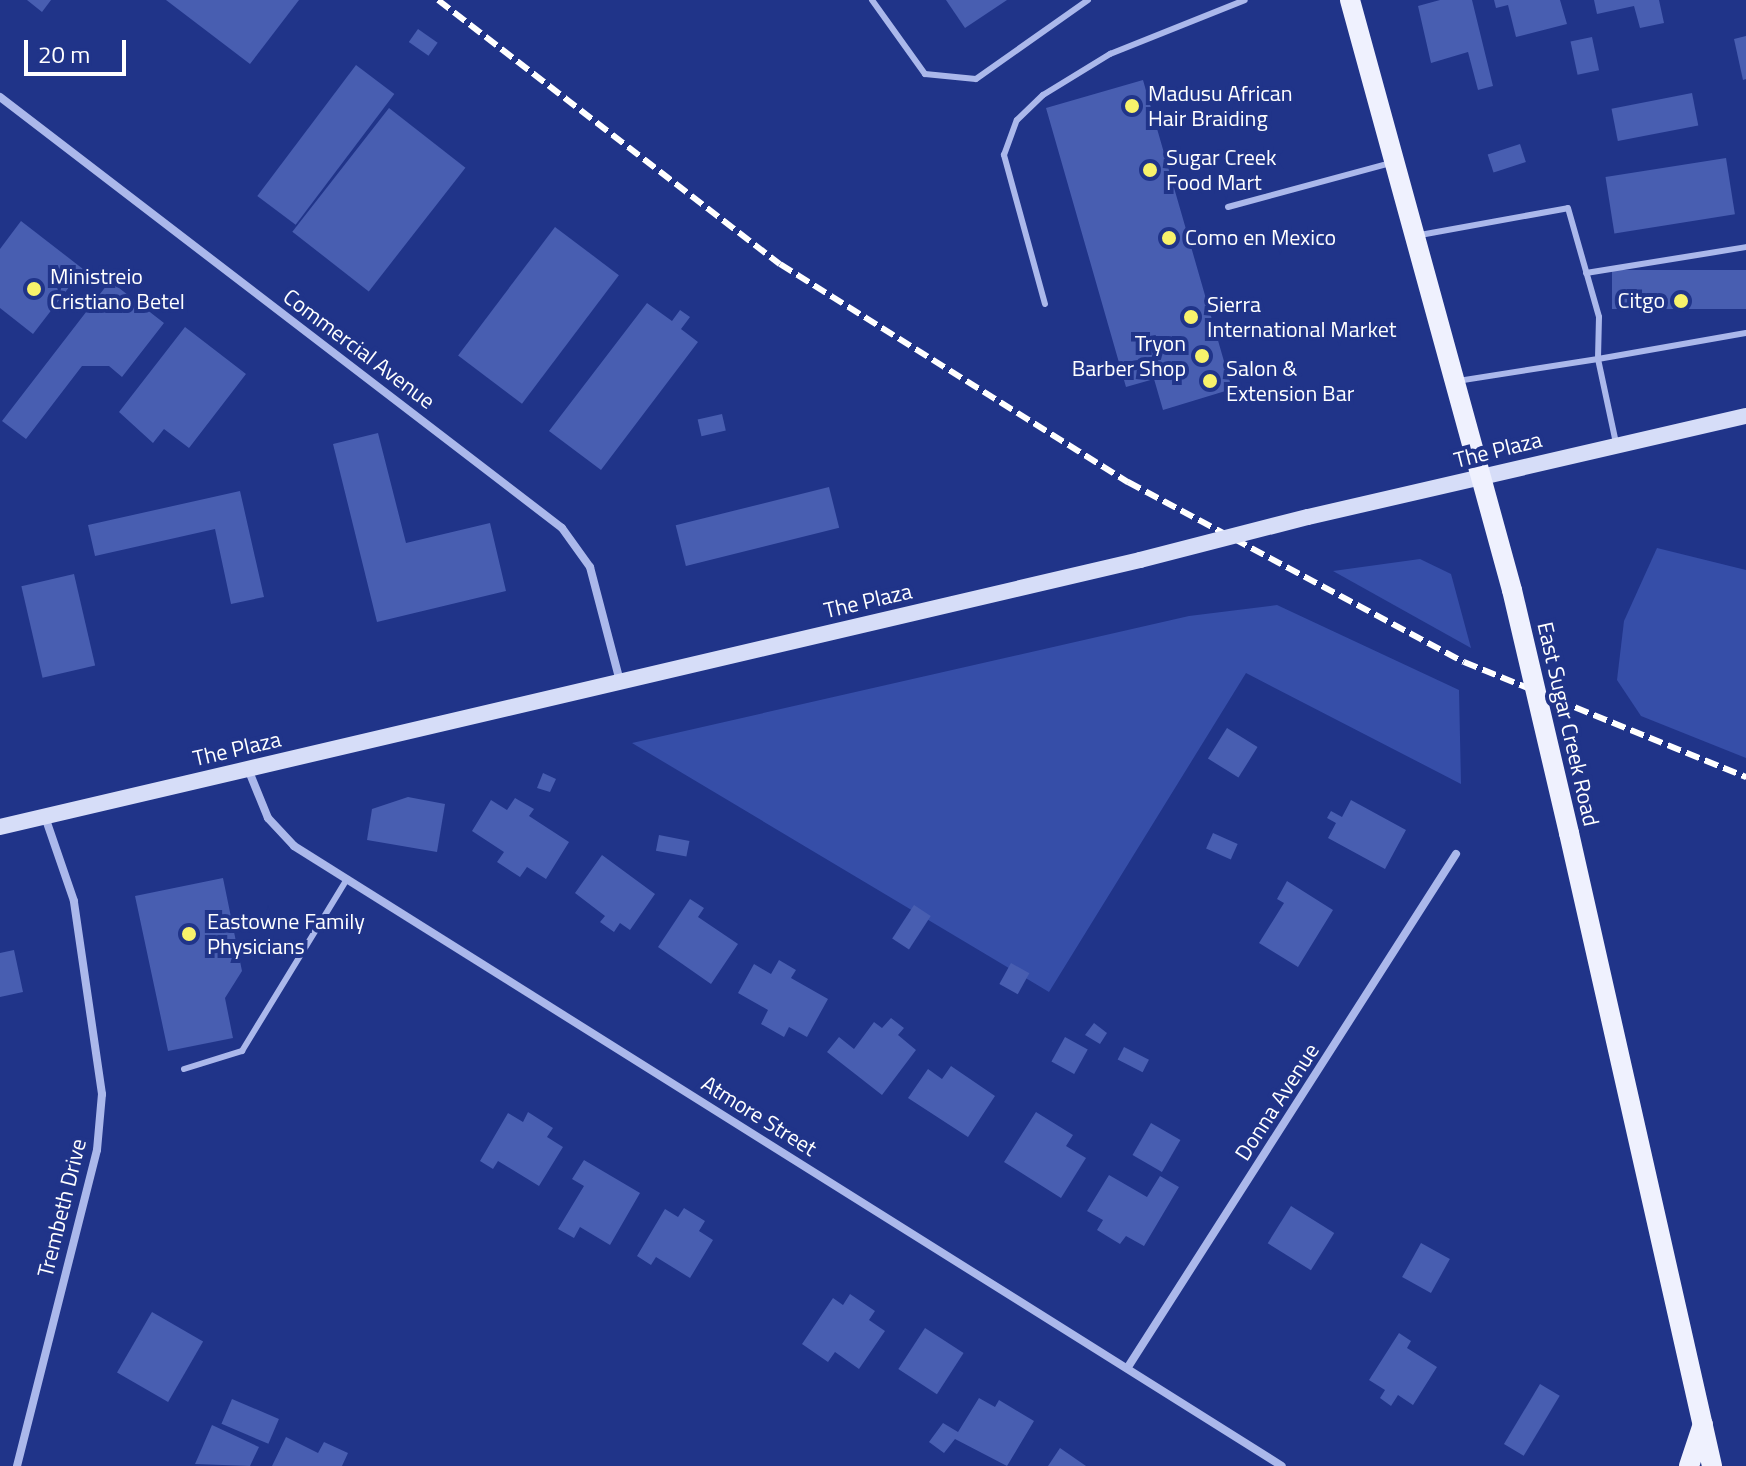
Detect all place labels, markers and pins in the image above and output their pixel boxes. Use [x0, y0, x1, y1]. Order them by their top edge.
place label: Madusu African Hair Braiding [1148, 80, 1293, 132]
marker: Madusu African Hair Braiding [1123, 97, 1141, 115]
place label: Sugar Creek Food Mart [1166, 144, 1276, 196]
marker: Sugar Creek Food Mart [1141, 161, 1159, 179]
place label: Como en Mexico [1185, 225, 1336, 251]
marker: Como en Mexico [1160, 229, 1178, 247]
place label: Ministreio Cristiano Betel [50, 263, 185, 314]
marker: Ministreio Cristiano Betel [25, 280, 43, 298]
place label: Citgo [1618, 288, 1665, 314]
place label: Sierra International Market [1207, 291, 1396, 342]
marker: Citgo [1672, 292, 1690, 310]
marker: Sierra International Market [1182, 308, 1200, 326]
place label: Tryon Barber Shop [1072, 330, 1186, 382]
marker: Tryon Barber Shop [1193, 347, 1211, 365]
place label: Salon & Extension Bar [1226, 355, 1354, 406]
marker: Salon & Extension Bar [1201, 372, 1219, 390]
place label: Eastowne Family Physicians [207, 908, 365, 960]
marker: Eastowne Family Physicians [178, 923, 200, 945]

